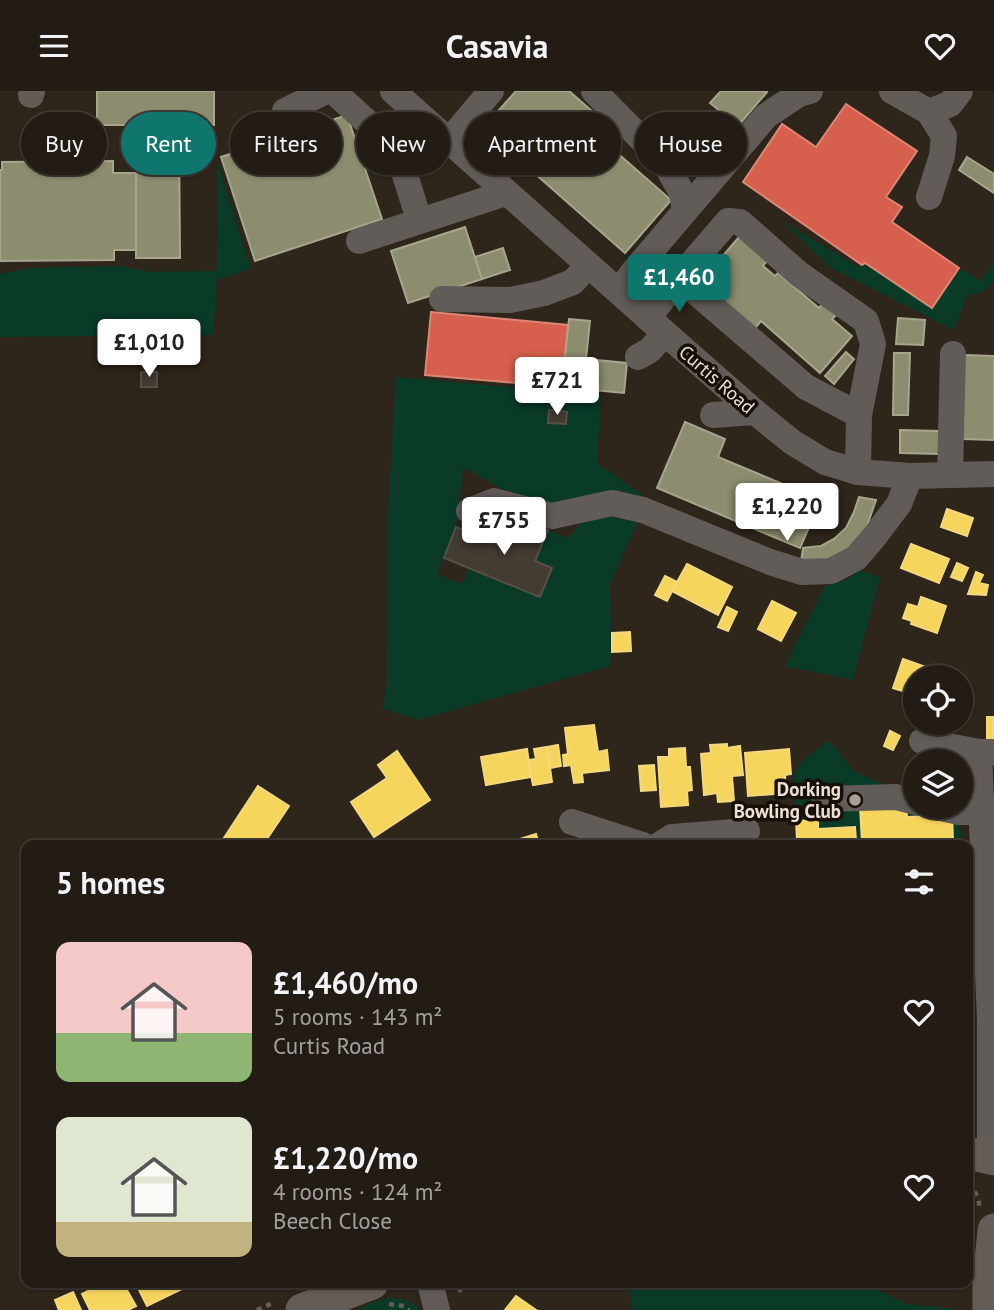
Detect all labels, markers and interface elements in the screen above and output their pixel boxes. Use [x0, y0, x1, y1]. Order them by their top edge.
text: Casavia [446, 25, 548, 67]
icon: menu [35, 27, 73, 65]
icon: heart [921, 27, 959, 65]
chip: Buy [21, 112, 107, 175]
chip: Rent [121, 112, 216, 175]
chip: Filters [230, 112, 342, 175]
chip: New [356, 112, 450, 175]
chip: Apartment [464, 112, 621, 175]
chip: House [635, 112, 747, 175]
pin: £1,460 [622, 255, 736, 314]
text: £1,460 [643, 262, 715, 291]
pin: £1,010 [92, 320, 206, 379]
text: £1,010 [113, 327, 185, 356]
street label: Curtis Road [674, 340, 760, 418]
pin: £721 [516, 357, 598, 417]
text: £721 [531, 365, 583, 394]
pin: £1,220 [730, 483, 844, 543]
text: £1,220 [751, 491, 823, 520]
pin: £755 [463, 497, 545, 557]
text: £755 [478, 505, 530, 534]
map controls [903, 665, 973, 819]
button: locate [903, 665, 973, 735]
button: layers [903, 749, 973, 819]
place label: Dorking Bowling Club [734, 777, 841, 823]
marker: Dorking Bowling Club [847, 792, 863, 808]
text: 5 homes [56, 863, 165, 902]
icon: filters [900, 863, 938, 901]
text: £1,460/mo [273, 963, 418, 1002]
icon: home [112, 970, 196, 1054]
icon: heart [900, 993, 938, 1031]
text: 5 rooms · 143 m² [273, 1002, 442, 1031]
text: Curtis Road [273, 1031, 385, 1060]
text: £1,220/mo [273, 1138, 418, 1177]
icon: home [112, 1145, 196, 1229]
icon: heart [900, 1168, 938, 1206]
text: 4 rooms · 124 m² [273, 1177, 442, 1206]
text: Beech Close [273, 1206, 392, 1235]

